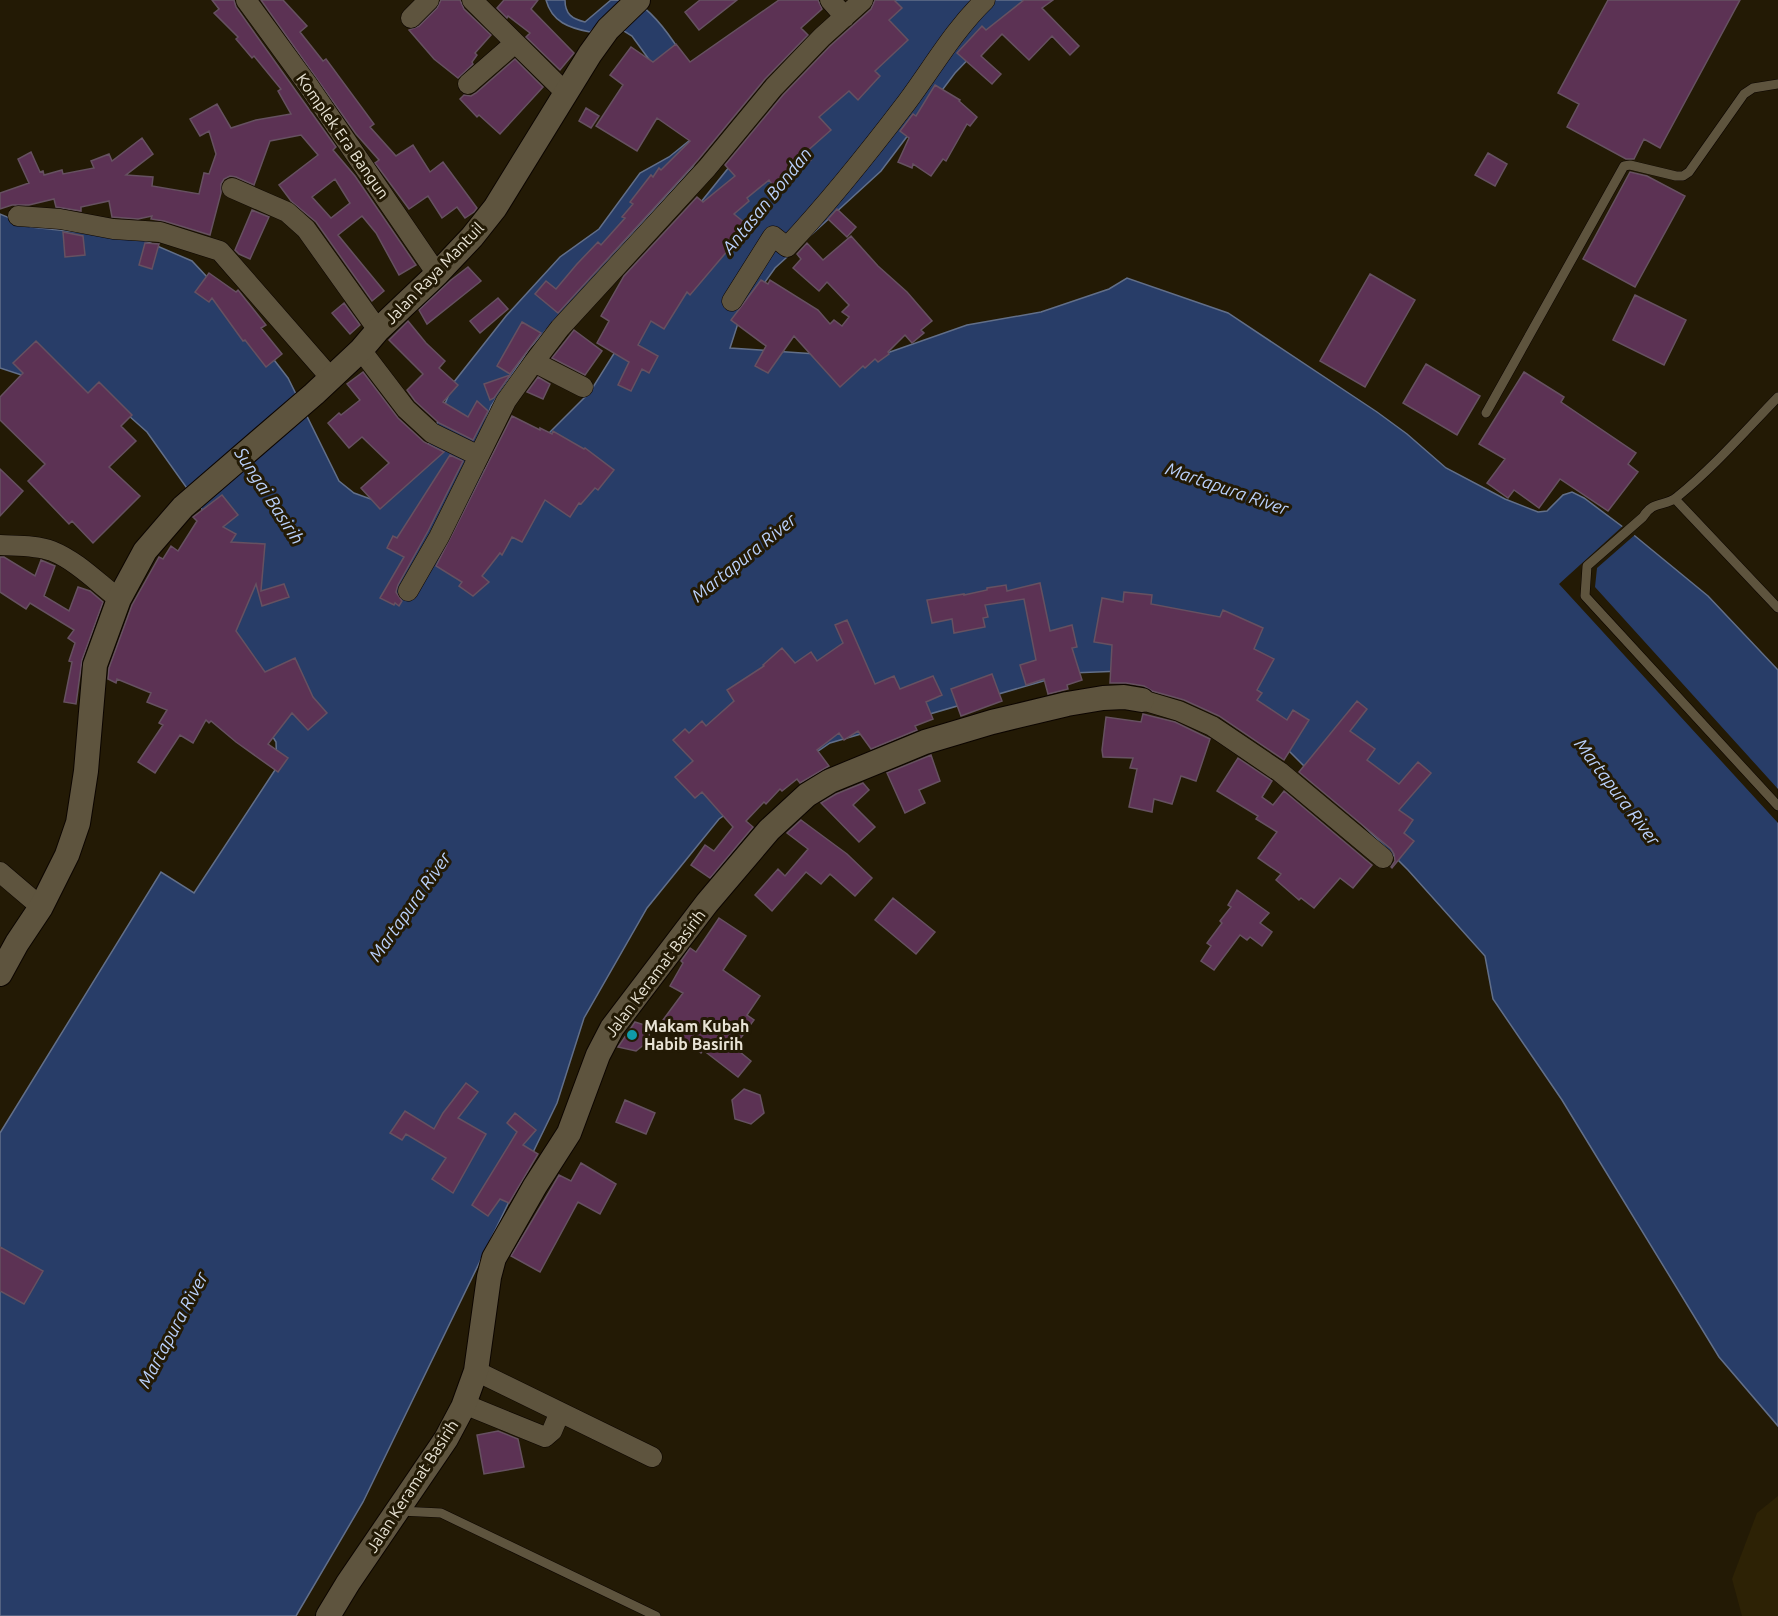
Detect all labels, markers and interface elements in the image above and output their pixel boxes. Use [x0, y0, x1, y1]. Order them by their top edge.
street label: Komplek Era Bangun [293, 70, 393, 202]
water label: Antasan Bondan [717, 143, 815, 258]
street label: Jalan Raya Mantuil [381, 219, 487, 327]
water label: Sungai Basirih [231, 443, 309, 548]
water label: Martapura River [1163, 458, 1292, 519]
water label: Martapura River [687, 508, 800, 605]
water label: Martapura River [1571, 734, 1665, 850]
water label: Martapura River [364, 847, 455, 965]
street label: Jalan Keramat Basirih [601, 906, 709, 1040]
place label: Makam Kubah Habib Basirih [644, 1017, 749, 1053]
marker: Makam Kubah Habib Basirih [625, 1028, 639, 1042]
water label: Martapura River [133, 1267, 212, 1391]
street label: Jalan Keramat Basirih [362, 1416, 462, 1556]

